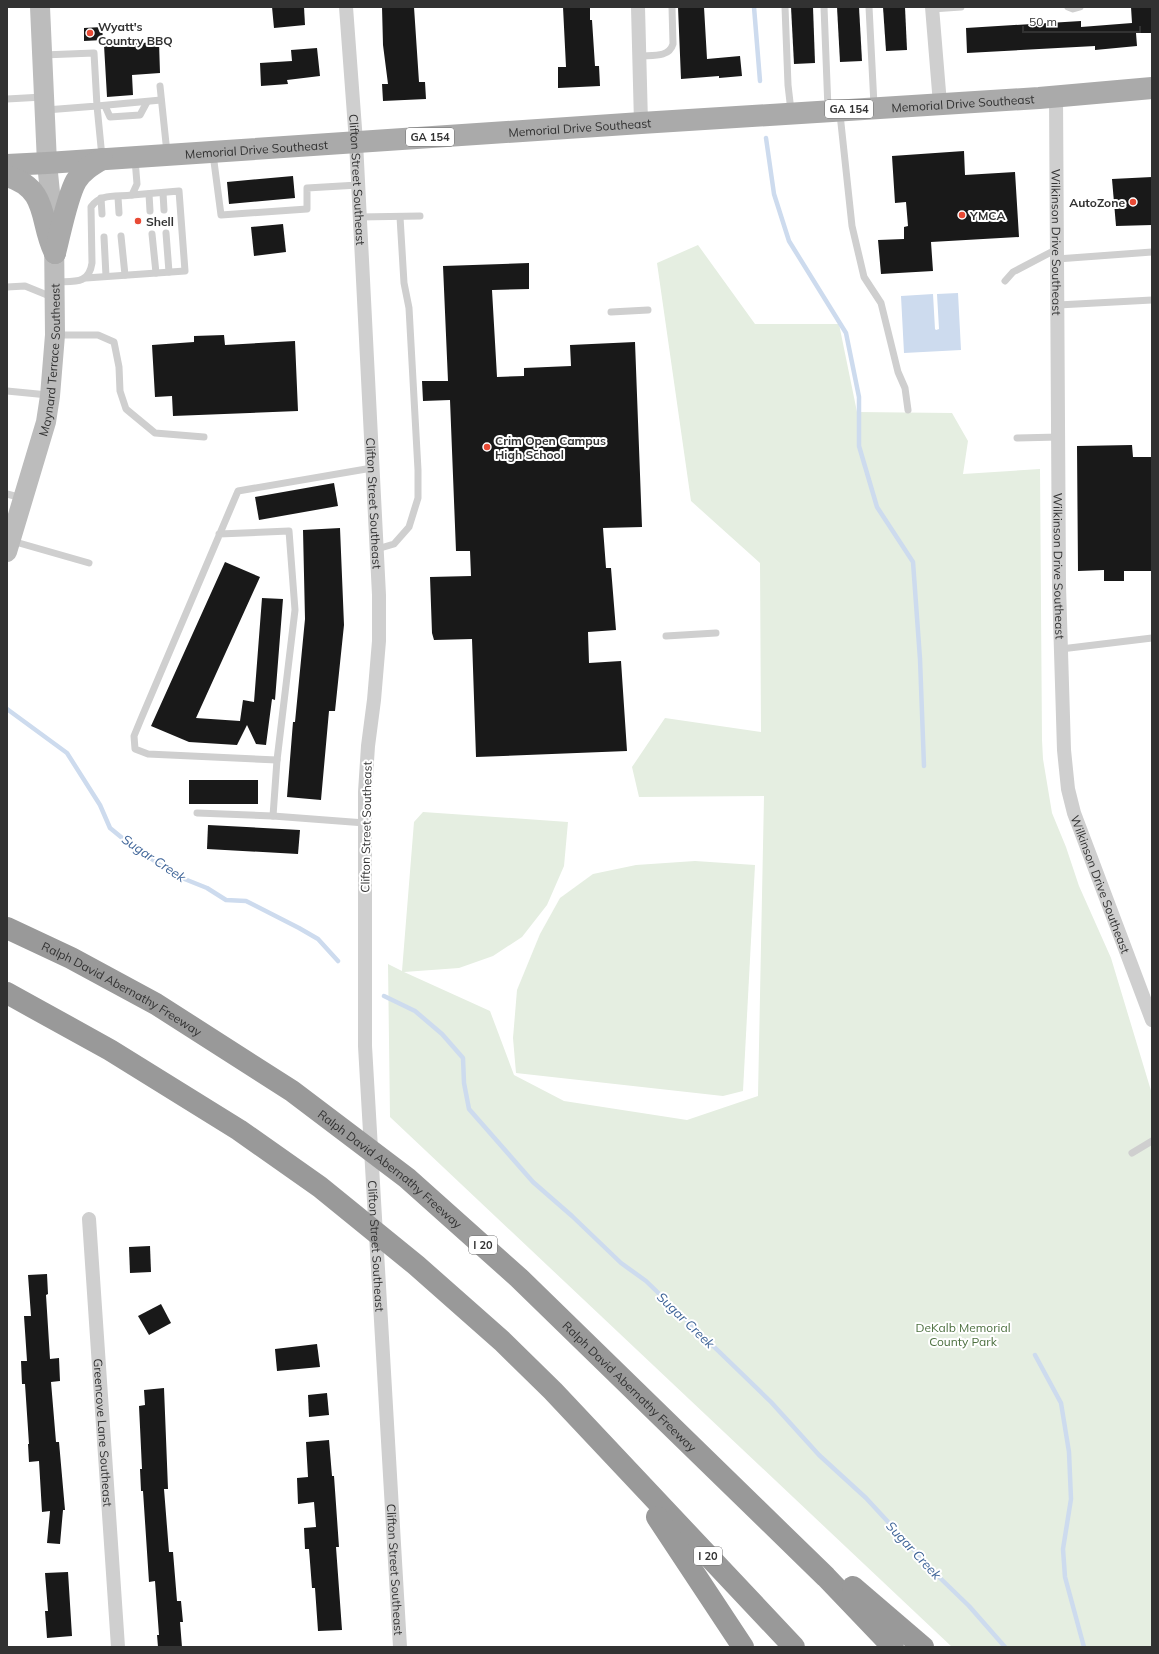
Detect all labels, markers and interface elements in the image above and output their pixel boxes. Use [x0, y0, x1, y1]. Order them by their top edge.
scale bar [1023, 8, 1140, 34]
text: 50 m [1029, 14, 1057, 29]
place label: Wyatt's Country BBQ [98, 19, 173, 48]
marker: Wyatt's Country BBQ [85, 28, 95, 38]
street label: Memorial Drive Southeast [891, 91, 1035, 115]
road number: GA 154 [825, 100, 873, 118]
street label: Clifton Street Southeast [346, 113, 369, 246]
street label: Memorial Drive Southeast [508, 115, 652, 139]
road number: GA 154 [406, 128, 454, 146]
street label: Memorial Drive Southeast [185, 137, 328, 161]
street label: Wilkinson Drive Southeast [1049, 169, 1065, 315]
place label: AutoZone [1069, 195, 1125, 210]
marker: AutoZone [1128, 197, 1138, 207]
place label: YMCA [969, 208, 1005, 223]
marker: YMCA [957, 210, 967, 220]
place label: Shell [146, 214, 174, 229]
marker: Shell [133, 216, 143, 226]
street label: Maynard Terrace Southeast [35, 284, 63, 438]
place label: Crim Open Campus High School [495, 433, 606, 462]
street label: Clifton Street Southeast [364, 437, 385, 569]
marker: Crim Open Campus High School [482, 442, 492, 452]
street label: Wilkinson Drive Southeast [1051, 493, 1068, 640]
street label: Clifton Street Southeast [357, 761, 375, 893]
street label: Wilkinson Drive Southeast [1068, 813, 1134, 955]
water label: Sugar Creek [119, 831, 189, 885]
street label: Ralph David Abernathy Freeway [40, 938, 205, 1039]
street label: Ralph David Abernathy Freeway [315, 1106, 466, 1232]
street label: Clifton Street Southeast [365, 1180, 388, 1312]
road number: I 20 [469, 1236, 497, 1254]
water label: Sugar Creek [654, 1289, 718, 1352]
street label: Ralph David Abernathy Freeway [560, 1318, 700, 1455]
park label: DeKalb Memorial County Park [916, 1320, 1010, 1349]
street label: Greencove Lane Southeast [91, 1358, 116, 1507]
street label: Clifton Street Southeast [384, 1503, 407, 1636]
water label: Sugar Creek [883, 1518, 945, 1583]
road number: I 20 [694, 1547, 722, 1565]

